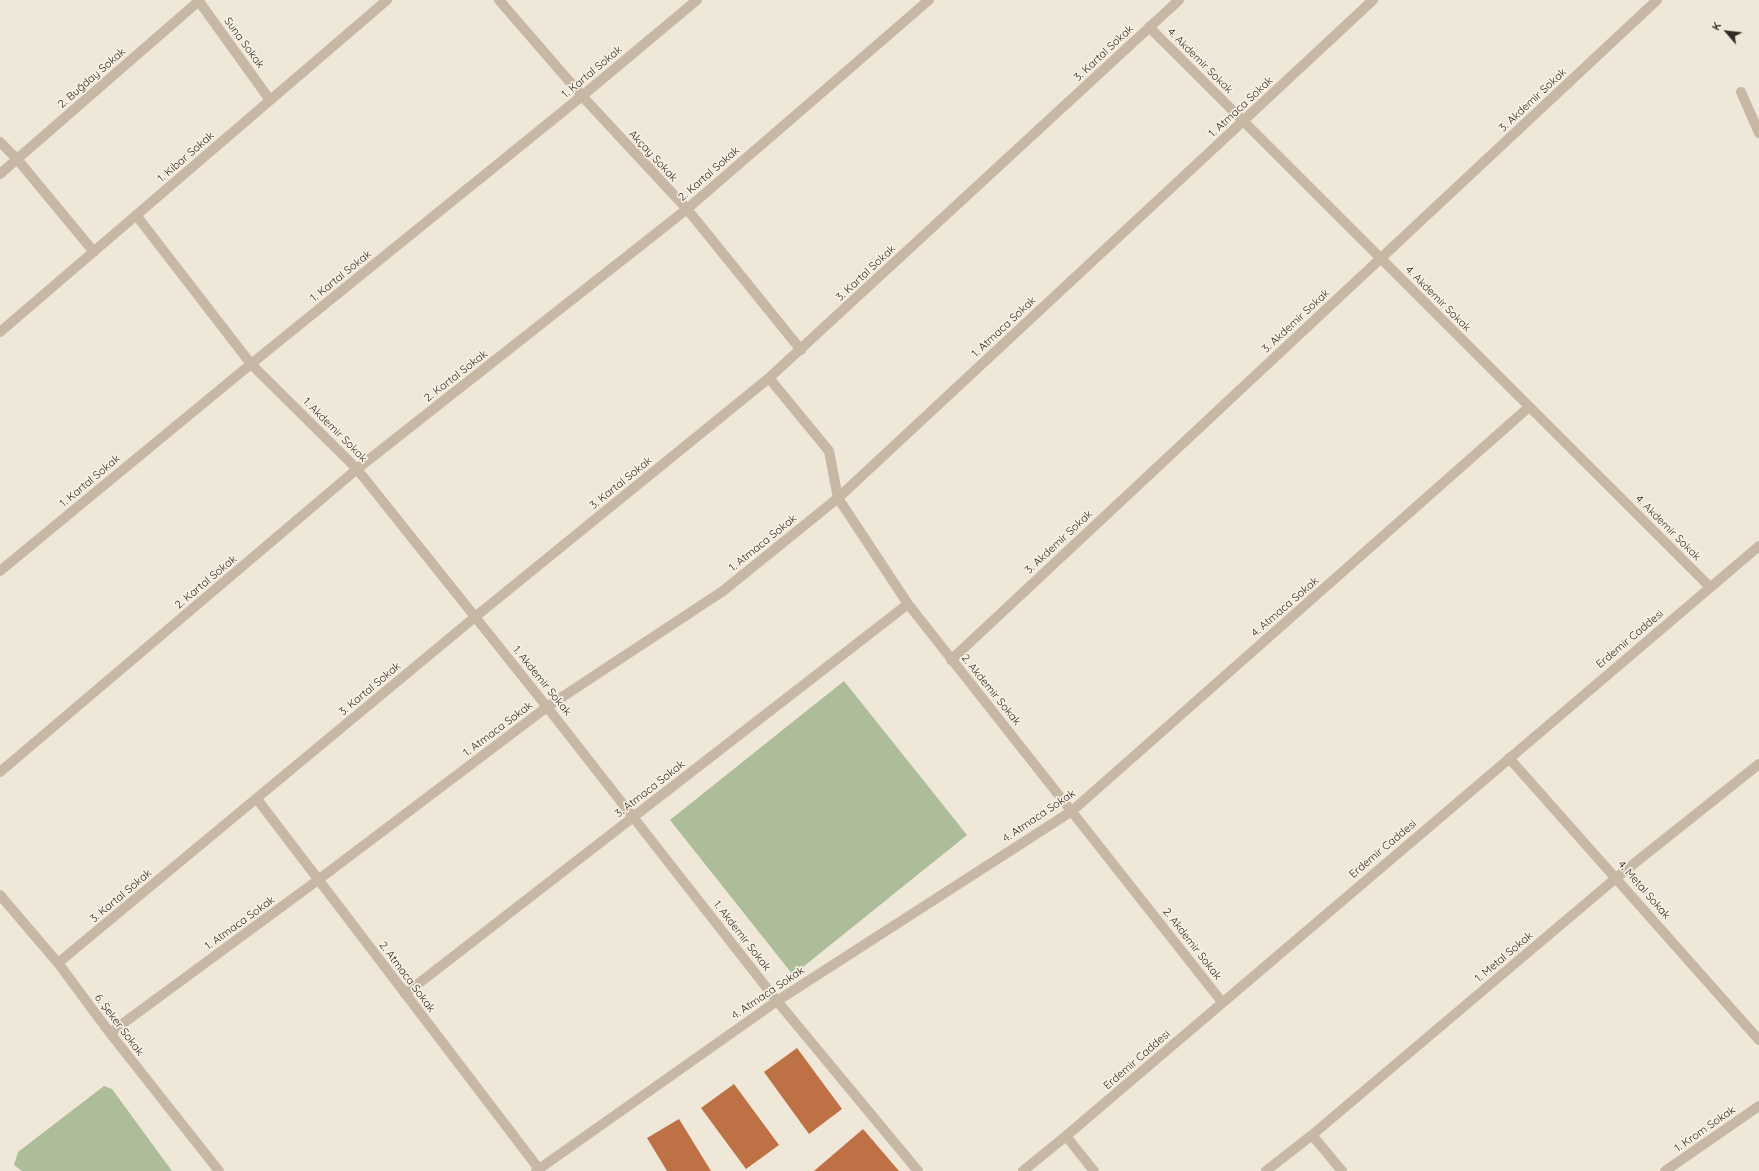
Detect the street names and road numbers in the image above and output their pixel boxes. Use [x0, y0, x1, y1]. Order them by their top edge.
street label: Suna Sokak [221, 15, 267, 71]
street label: 3. Kartal Sokak [1072, 22, 1136, 84]
street label: 4. Akdemir Sokak [1164, 25, 1236, 97]
street label: 1. Kartal Sokak [559, 43, 625, 101]
street label: 2. Buğday Sokak [56, 45, 128, 111]
street label: 3. Akdemir Sokak [1497, 65, 1569, 135]
street label: 1. Atmaca Sokak [1206, 74, 1276, 140]
street label: Akçay Sokak [626, 127, 680, 185]
street label: 1. Kibar Sokak [155, 129, 217, 185]
street label: 2. Kartal Sokak [676, 144, 742, 204]
street label: 3. Kartal Sokak [834, 242, 898, 304]
street label: 1. Kartal Sokak [308, 247, 374, 305]
street label: 4. Akdemir Sokak [1402, 263, 1474, 335]
street label: 3. Akdemir Sokak [1260, 286, 1332, 356]
street label: 1. Atmaca Sokak [969, 294, 1039, 360]
street label: 2. Kartal Sokak [422, 347, 490, 405]
street label: 1. Akdemir Sokak [300, 395, 370, 465]
street label: 1. Kartal Sokak [57, 452, 123, 510]
street label: 3. Kartal Sokak [587, 454, 655, 512]
street label: 4. Akdemir Sokak [1632, 492, 1704, 564]
street label: 3. Akdemir Sokak [1023, 507, 1095, 577]
street label: 1. Atmaca Sokak [727, 512, 799, 574]
street label: 2. Kartal Sokak [172, 552, 240, 612]
street label: 4. Atmaca Sokak [1249, 574, 1321, 640]
street label: Erdemir Caddesi [1594, 607, 1666, 671]
street label: 1. Akdemir Sokak [510, 644, 574, 718]
street label: 2. Akdemir Sokak [958, 652, 1024, 728]
street label: 3. Kartal Sokak [337, 659, 403, 719]
street label: 1. Atmaca Sokak [461, 699, 535, 759]
street label: 3. Atmaca Sokak [613, 758, 687, 820]
street label: 4. Atmaca Sokak [1000, 787, 1078, 845]
street label: Erdemir Caddesi [1347, 817, 1419, 881]
street label: 4. Metal Sokak [1615, 858, 1673, 922]
street label: 3. Kartal Sokak [88, 866, 154, 926]
street label: 1. Atmaca Sokak [202, 893, 278, 953]
street label: 1. Akdemir Sokak [710, 898, 774, 974]
street label: 2. Akdemir Sokak [1160, 905, 1224, 983]
street label: 1. Metal Sokak [1472, 929, 1536, 985]
street label: 2. Atmaca Sokak [376, 939, 438, 1015]
street label: 4. Atmaca Sokak [729, 964, 807, 1022]
street label: 6. Şeker Sokak [92, 992, 146, 1058]
street label: Erdemir Caddesi [1101, 1028, 1173, 1092]
street label: 1. Krom Sokak [1672, 1103, 1738, 1155]

